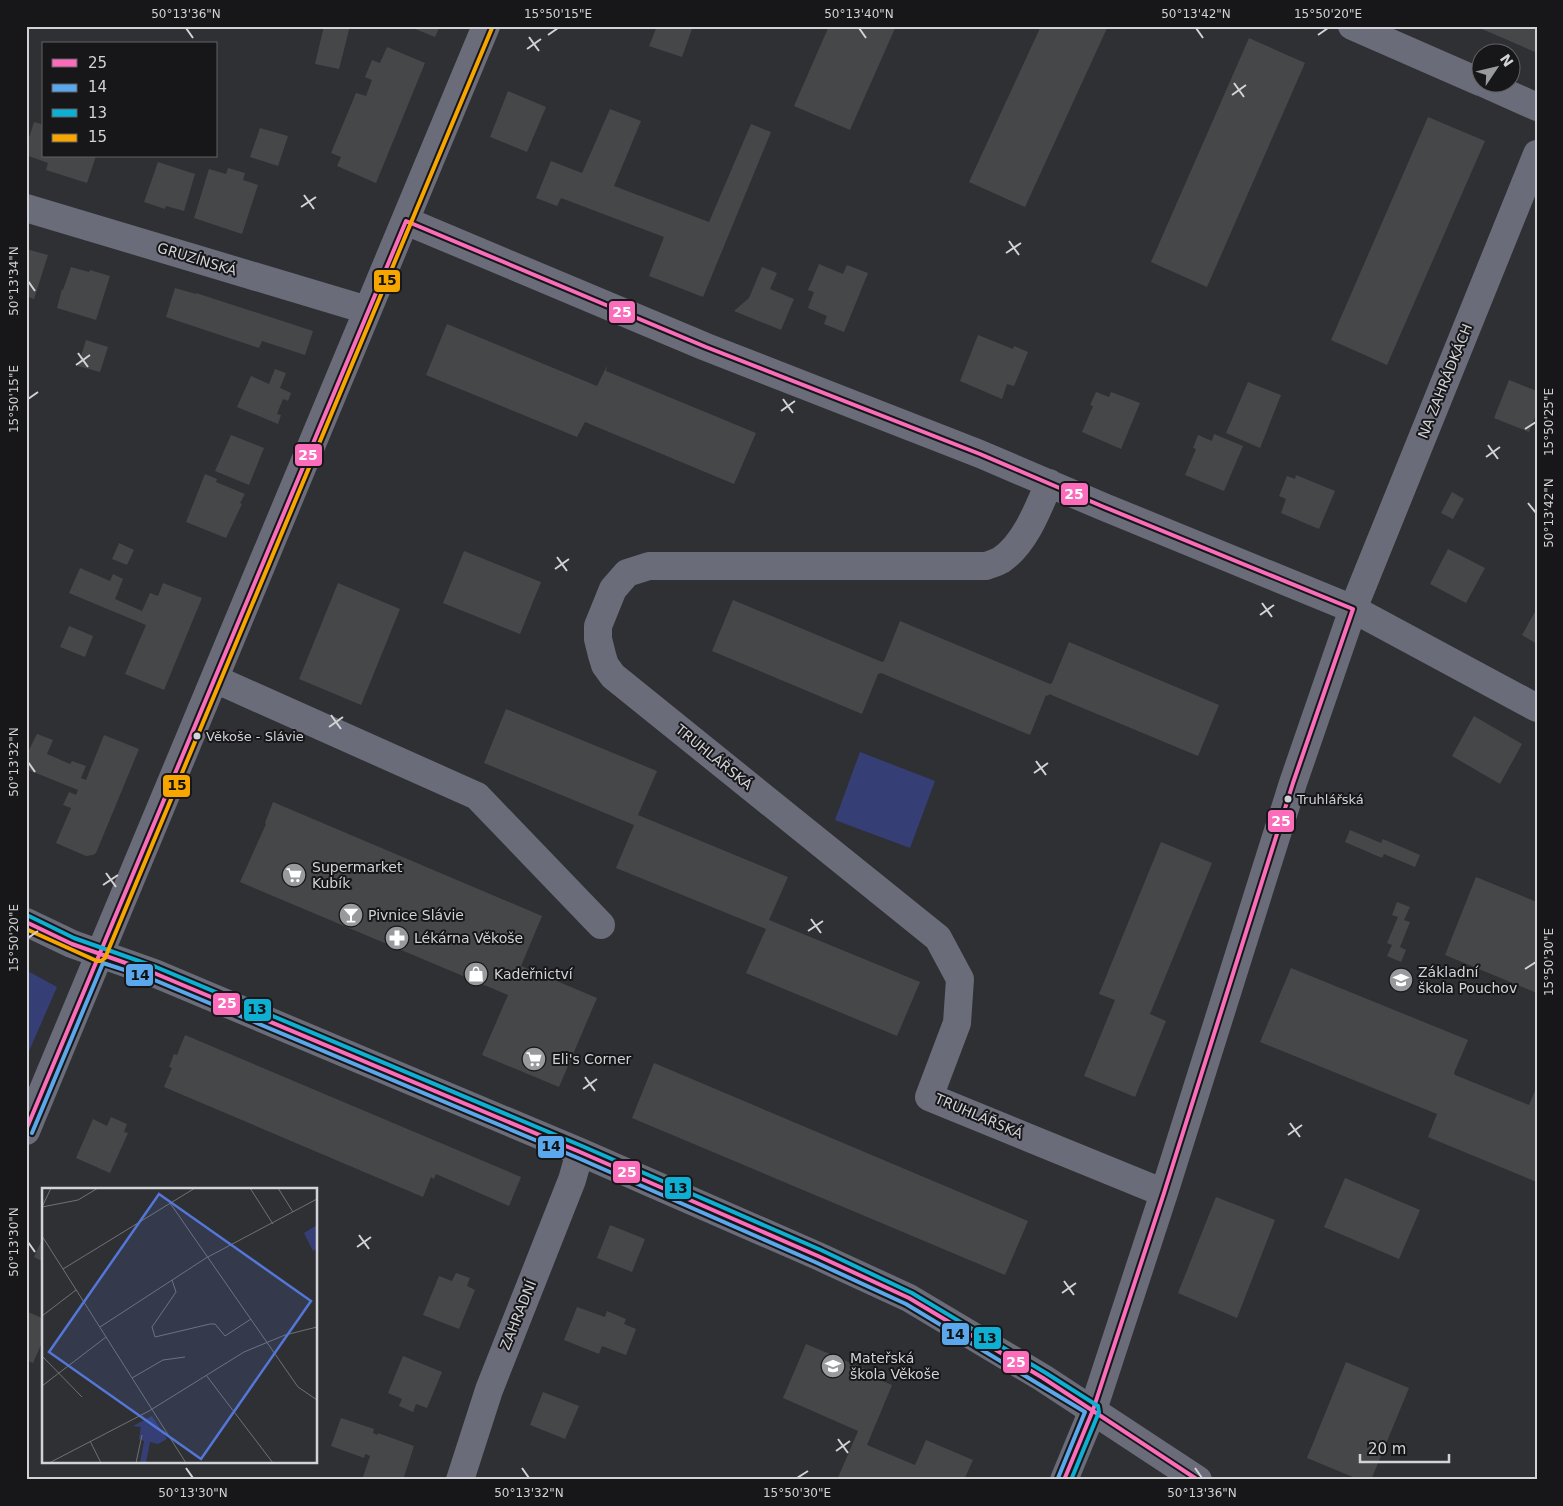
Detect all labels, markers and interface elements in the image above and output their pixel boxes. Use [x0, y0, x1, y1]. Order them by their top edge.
text: 50°13'36"N [151, 7, 221, 21]
text: 15°50'15"E [524, 7, 592, 21]
text: 50°13'40"N [824, 7, 894, 21]
text: 50°13'42"N [1161, 7, 1231, 21]
text: 15°50'20"E [1294, 7, 1362, 21]
legend [42, 42, 218, 158]
north arrow [1470, 42, 1520, 92]
text: N [1497, 51, 1517, 70]
text: 25 [88, 54, 107, 72]
text: 14 [88, 78, 107, 96]
text: 13 [88, 104, 107, 122]
text: 15 [88, 128, 107, 146]
street label: GRUZÍNSKÁ [155, 239, 239, 279]
text: 50°13'34"N [7, 246, 21, 316]
line badge: 15 [373, 269, 401, 293]
text: 15 [377, 272, 397, 288]
line badge: 25 [608, 300, 636, 324]
text: 25 [612, 304, 632, 320]
street label: NA ZAHRÁDKÁCH [1415, 321, 1475, 441]
text: 15°50'15"E [7, 365, 21, 433]
text: 15°50'25"E [1542, 388, 1556, 456]
line badge: 25 [294, 443, 323, 467]
text: 25 [298, 447, 318, 463]
text: 50°13'42"N [1542, 478, 1556, 548]
line badge: 25 [1060, 482, 1089, 506]
text: 25 [1064, 486, 1084, 502]
street label: TRUHLÁŘSKÁ [672, 721, 756, 793]
text: 50°13'32"N [7, 727, 21, 797]
place label: Věkoše - Slávie [206, 729, 304, 744]
marker: Věkoše - Slávie [192, 731, 202, 741]
line badge: 15 [162, 774, 191, 798]
text: 15 [167, 777, 187, 793]
place label: Truhlářská [1296, 792, 1364, 807]
marker: Truhlářská [1283, 794, 1293, 804]
line badge: 25 [1267, 809, 1295, 833]
text: 25 [1271, 813, 1291, 829]
place label: Supermarket Kubík [312, 859, 403, 891]
supermarket icon: Supermarket Kubík [281, 862, 307, 888]
bar icon: Pivnice Slávie [338, 902, 364, 928]
text: 15°50'20"E [7, 904, 21, 972]
place label: Pivnice Slávie [368, 907, 464, 923]
pharmacy icon: Lékárna Věkoše [384, 925, 410, 951]
text: 15°50'30"E [1542, 928, 1556, 996]
place label: Lékárna Věkoše [414, 930, 523, 946]
shop icon: Kadeřnictví [463, 961, 489, 987]
line badge: 14 [125, 963, 154, 987]
place label: Základní škola Pouchov [1418, 964, 1517, 996]
place label: Kadeřnictví [494, 966, 574, 982]
text: 14 [130, 967, 150, 983]
school or university icon: Základní škola Pouchov [1388, 967, 1414, 993]
line badge: 25 [212, 992, 241, 1016]
text: 25 [217, 995, 237, 1011]
line badge: 13 [243, 998, 272, 1022]
text: 13 [247, 1001, 267, 1017]
supermarket icon: Eli's Corner [521, 1046, 547, 1072]
place label: Eli's Corner [552, 1051, 632, 1067]
street label: TRUHLÁŘSKÁ [932, 1090, 1026, 1142]
line badge: 14 [537, 1135, 565, 1159]
text: 14 [541, 1138, 561, 1154]
line badge: 25 [612, 1160, 641, 1184]
text: 25 [617, 1164, 637, 1180]
line badge: 13 [664, 1176, 692, 1200]
text: 13 [668, 1180, 688, 1196]
inset map [42, 1188, 318, 1464]
text: 50°13'30"N [7, 1207, 21, 1277]
street label: ZAHRADNÍ [497, 1278, 539, 1352]
line badge: 14 [941, 1322, 970, 1346]
text: 14 [945, 1326, 965, 1342]
line badge: 13 [973, 1326, 1002, 1350]
text: 13 [977, 1330, 997, 1346]
place label: Mateřská škola Věkoše [850, 1350, 940, 1382]
line badge: 25 [1002, 1350, 1030, 1374]
school or university icon: Mateřská škola Věkoše [820, 1353, 846, 1379]
text: 25 [1006, 1354, 1026, 1370]
scale bar [1360, 1431, 1449, 1463]
text: 20 m [1368, 1440, 1406, 1458]
text: 50°13'30"N [158, 1486, 228, 1500]
text: 50°13'32"N [494, 1486, 564, 1500]
text: 15°50'30"E [763, 1486, 831, 1500]
text: 50°13'36"N [1167, 1486, 1237, 1500]

